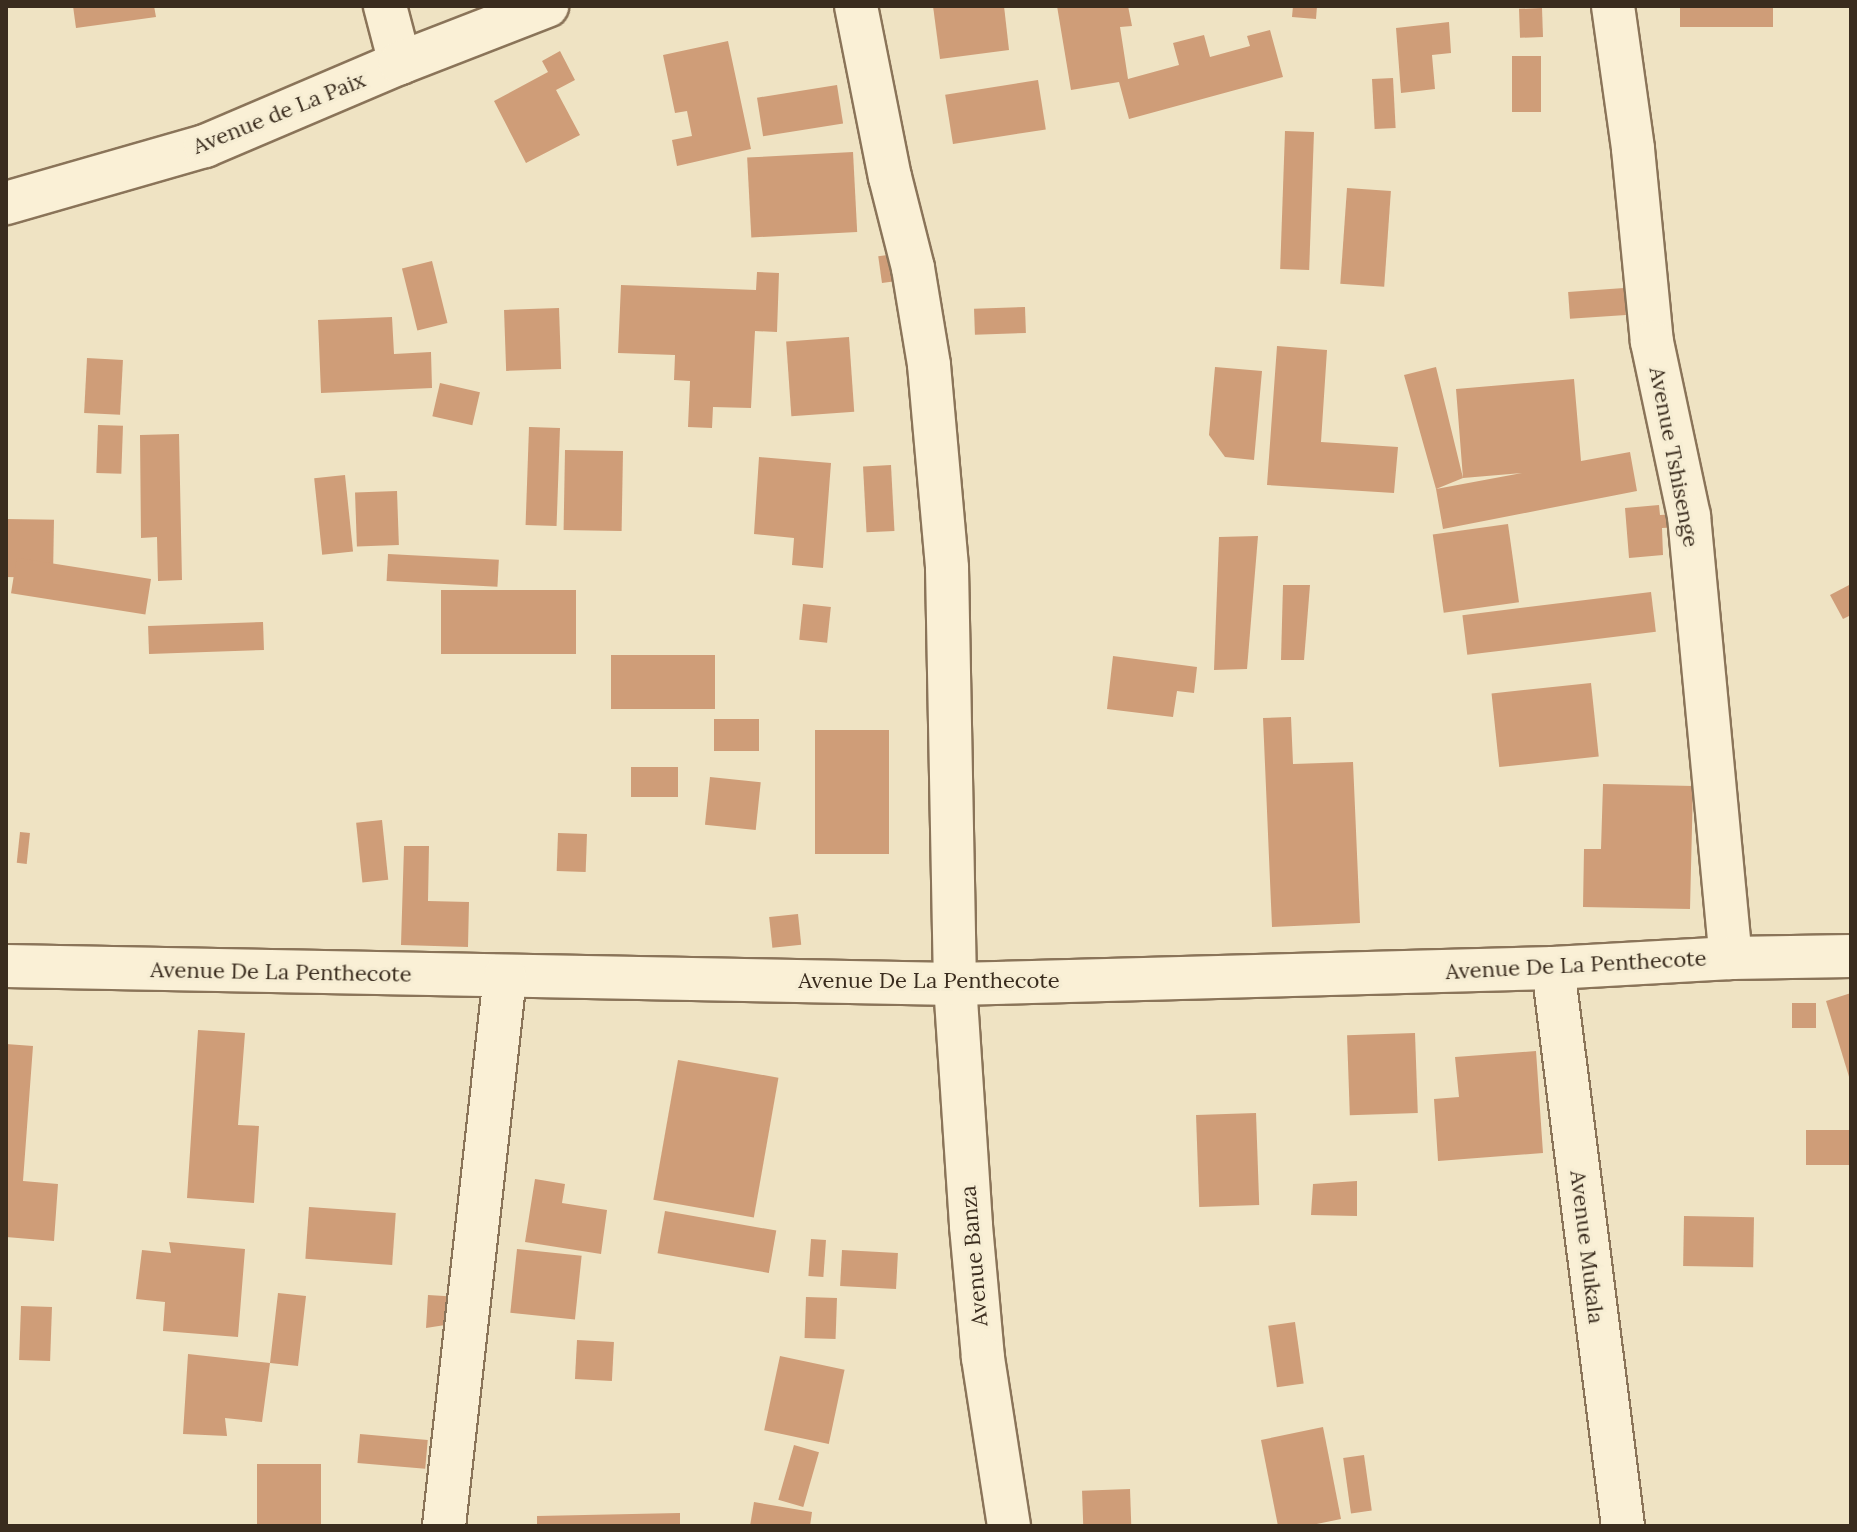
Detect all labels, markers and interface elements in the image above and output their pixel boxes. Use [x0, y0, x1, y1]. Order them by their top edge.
street label: Avenue de La Paix [189, 66, 369, 160]
street label: Avenue Tshisenge [1644, 365, 1704, 549]
street label: Avenue De La Penthecote [1445, 945, 1707, 985]
street label: Avenue De La Penthecote [150, 957, 412, 987]
street label: Avenue De La Penthecote [798, 968, 1060, 994]
street label: Avenue Mukala [1564, 1169, 1610, 1325]
street label: Avenue Banza [955, 1184, 993, 1328]

